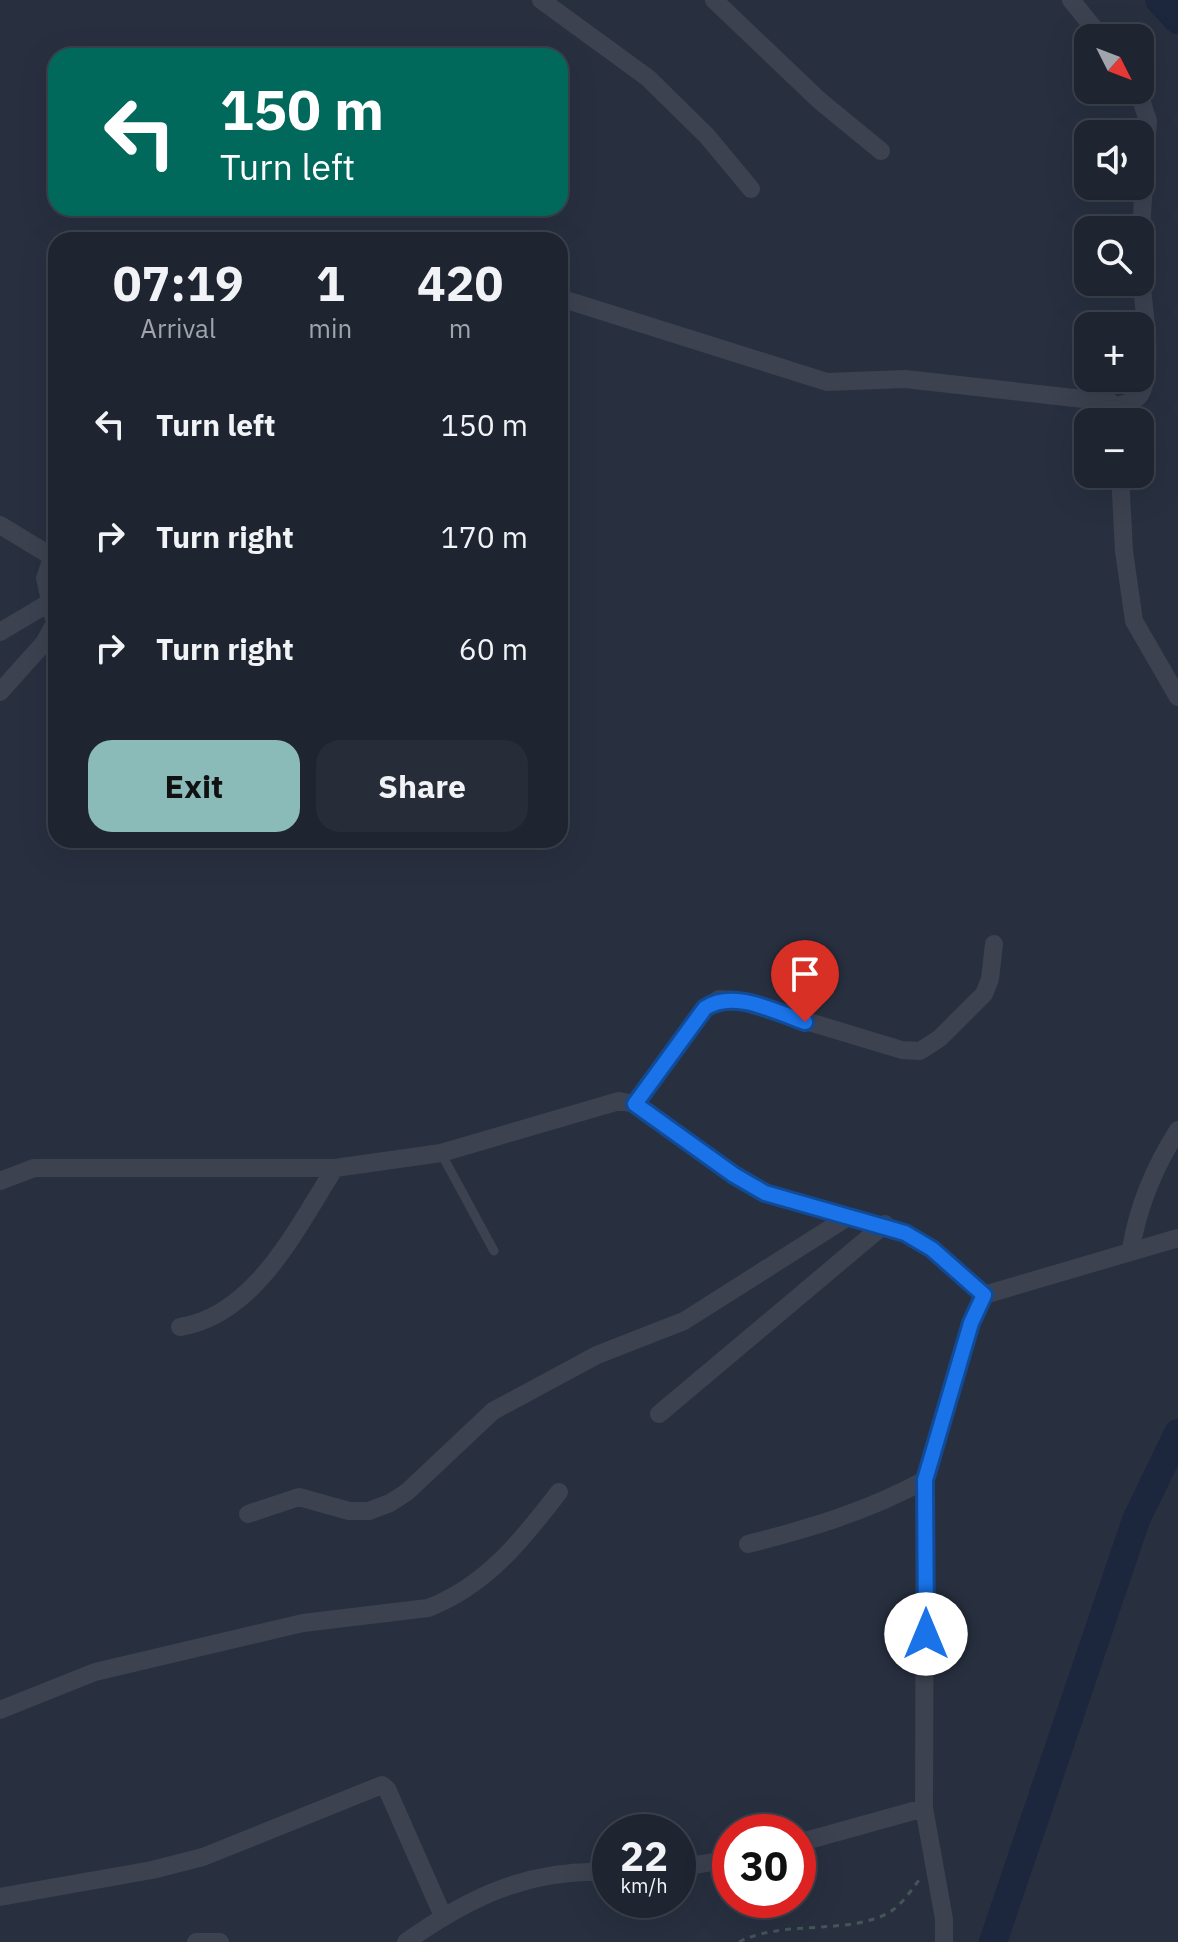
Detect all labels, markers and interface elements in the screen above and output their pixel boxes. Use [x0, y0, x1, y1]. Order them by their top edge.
north arrow [1074, 24, 1154, 104]
map controls [1074, 24, 1154, 488]
text: 150 m [220, 73, 384, 145]
icon: left [88, 80, 192, 184]
button: sound [1074, 120, 1154, 200]
text: Turn left [220, 143, 355, 190]
button: search [1074, 216, 1154, 296]
text: 07:19 [113, 252, 244, 314]
text: 1 [316, 252, 345, 314]
text: 420 [417, 252, 503, 314]
text: Arrival [140, 311, 216, 345]
text: min [308, 311, 352, 345]
text: m [449, 311, 471, 345]
button: + [1074, 312, 1154, 392]
icon: left [88, 402, 132, 446]
text: Turn left [156, 405, 275, 444]
text: 150 m [441, 405, 528, 444]
button: − [1074, 408, 1154, 488]
icon: right [88, 514, 132, 558]
text: Turn right [156, 517, 294, 556]
text: 170 m [441, 517, 528, 556]
icon: right [88, 626, 132, 670]
text: Turn right [156, 629, 294, 668]
text: 60 m [459, 629, 528, 668]
button: Exit [88, 740, 300, 832]
button: Share [316, 740, 528, 832]
pin [771, 940, 839, 1022]
icon: arrive [783, 952, 827, 996]
position arrow [884, 1592, 968, 1676]
speed limit sign: 30 [712, 1814, 816, 1918]
text: 22 [620, 1830, 668, 1882]
text: km/h [620, 1872, 668, 1899]

